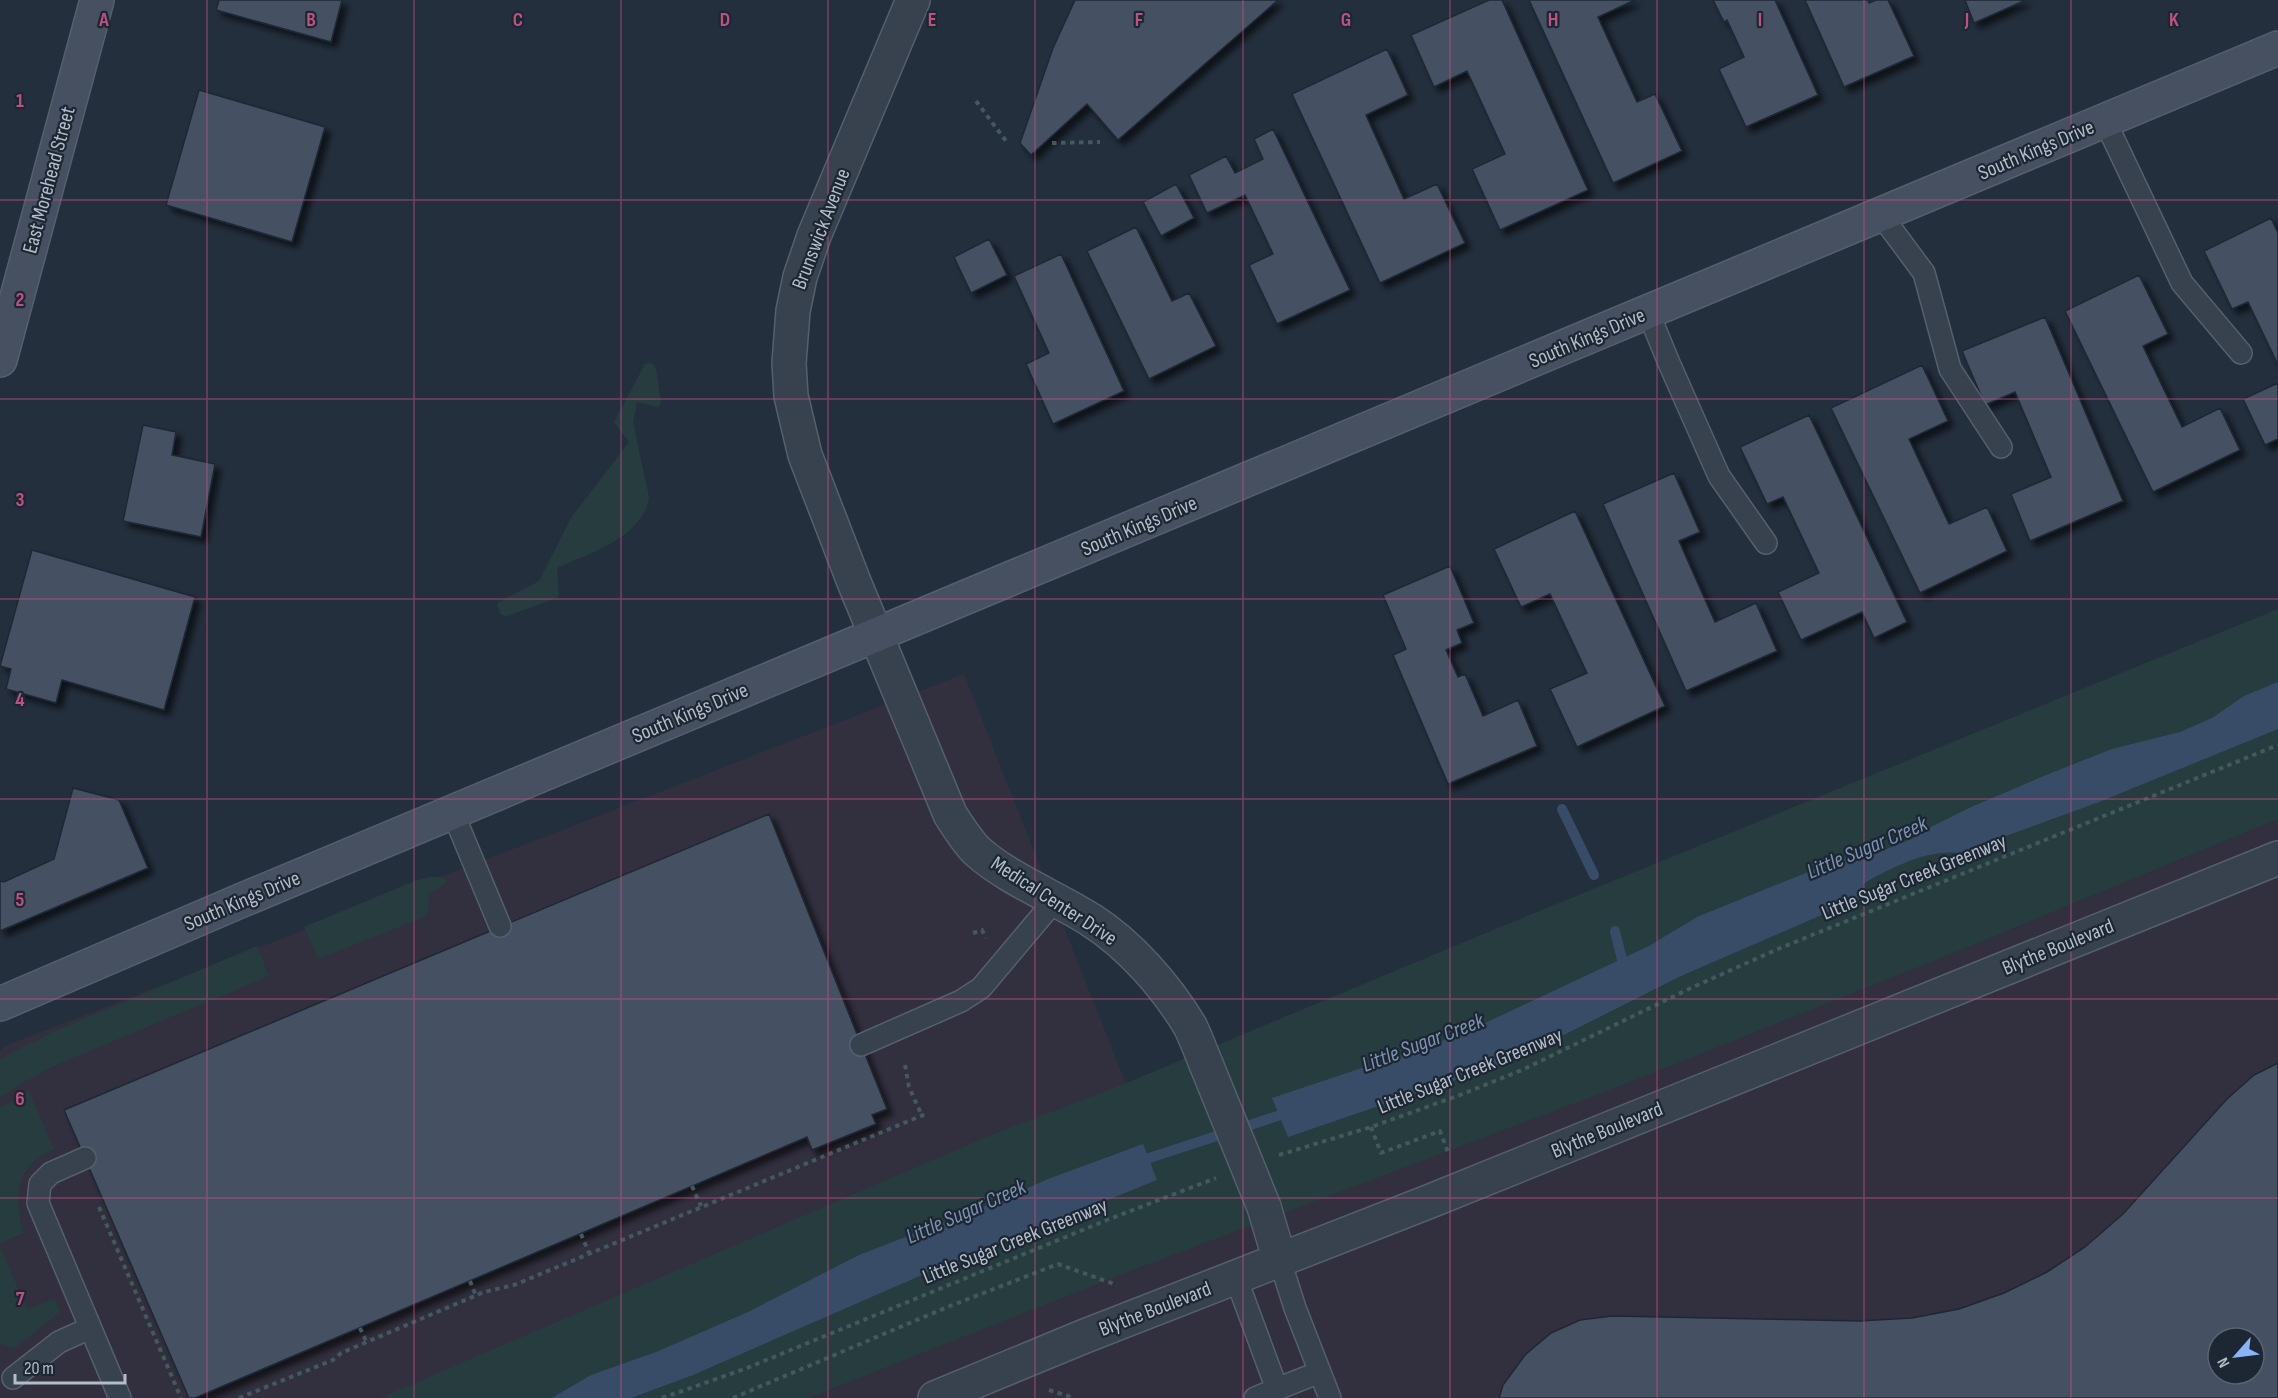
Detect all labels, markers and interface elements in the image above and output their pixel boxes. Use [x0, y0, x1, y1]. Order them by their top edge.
text: A [98, 8, 109, 32]
text: B [306, 8, 316, 32]
text: C [513, 8, 523, 32]
text: D [720, 8, 730, 32]
text: E [928, 8, 936, 32]
text: F [1135, 8, 1143, 32]
text: G [1341, 8, 1351, 32]
text: H [1548, 8, 1558, 32]
text: I [1758, 8, 1762, 32]
text: J [1964, 8, 1969, 32]
text: K [2169, 8, 2179, 32]
text: 1 [16, 89, 24, 113]
street label: East Morehead Street [17, 104, 81, 256]
street label: South Kings Drive [1974, 114, 2098, 186]
street label: Brunswick Avenue [786, 165, 856, 293]
text: 2 [16, 288, 24, 312]
street label: South Kings Drive [1525, 302, 1649, 374]
text: 3 [16, 488, 25, 512]
street label: South Kings Drive [1077, 490, 1201, 562]
street label: South Kings Drive [628, 677, 752, 749]
text: 4 [15, 688, 25, 712]
water label: Little Sugar Creek [1803, 810, 1932, 886]
street label: Little Sugar Creek Greenway [1818, 828, 2010, 926]
street label: Medical Center Drive [986, 851, 1122, 951]
street label: South Kings Drive [180, 865, 304, 937]
text: 5 [16, 888, 25, 912]
street label: Blythe Boulevard [1999, 913, 2117, 981]
water label: Little Sugar Creek [1358, 1007, 1489, 1079]
street label: Little Sugar Creek Greenway [1374, 1022, 1566, 1120]
text: 6 [15, 1087, 25, 1111]
street label: Blythe Boulevard [1548, 1096, 1666, 1164]
water label: Little Sugar Creek [902, 1173, 1031, 1250]
street label: Little Sugar Creek Greenway [919, 1192, 1111, 1290]
street label: Blythe Boulevard [1095, 1276, 1215, 1342]
text: 7 [16, 1287, 25, 1311]
north arrow [2206, 1326, 2266, 1386]
scale bar [15, 1347, 124, 1385]
text: N [2214, 1354, 2234, 1371]
text: 20 m [24, 1358, 54, 1379]

